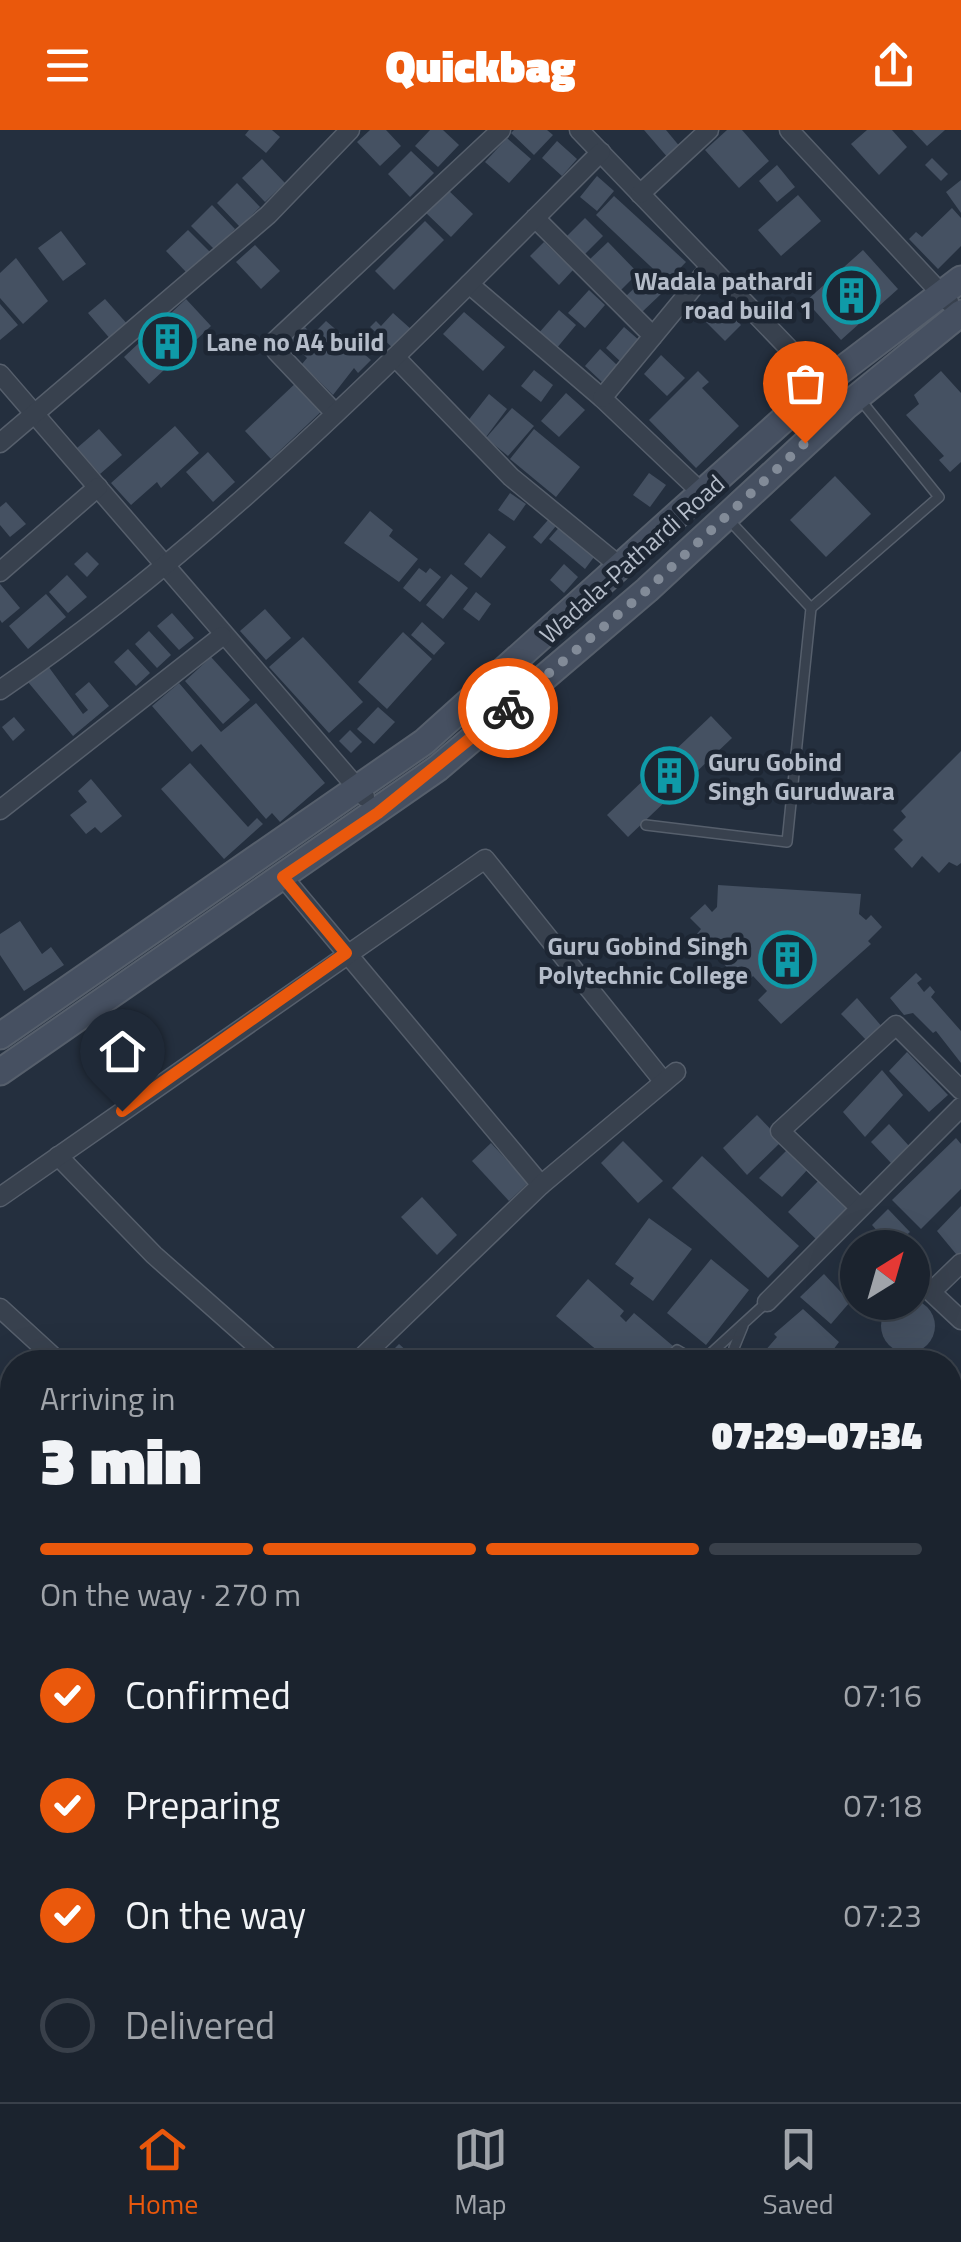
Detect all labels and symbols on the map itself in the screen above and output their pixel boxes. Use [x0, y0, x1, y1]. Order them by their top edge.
place label: Wadala pathardi road build 1 [634, 262, 813, 329]
building icon: Wadala pathardi road build 1 [822, 265, 882, 325]
building icon: Lane no A4 build [137, 312, 197, 372]
place label: Lane no A4 build [206, 323, 384, 361]
pin [763, 341, 848, 444]
street label: Wadala-Pathardi Road [531, 465, 733, 653]
courier [458, 658, 558, 758]
place label: Guru Gobind Singh Gurudwara [708, 743, 895, 810]
building icon: Guru Gobind Singh Gurudwara [639, 746, 699, 806]
place label: Guru Gobind Singh Polytechnic College [538, 927, 748, 994]
building icon: Guru Gobind Singh Polytechnic College [757, 930, 817, 990]
pin [80, 1009, 165, 1112]
north arrow [840, 1230, 930, 1320]

